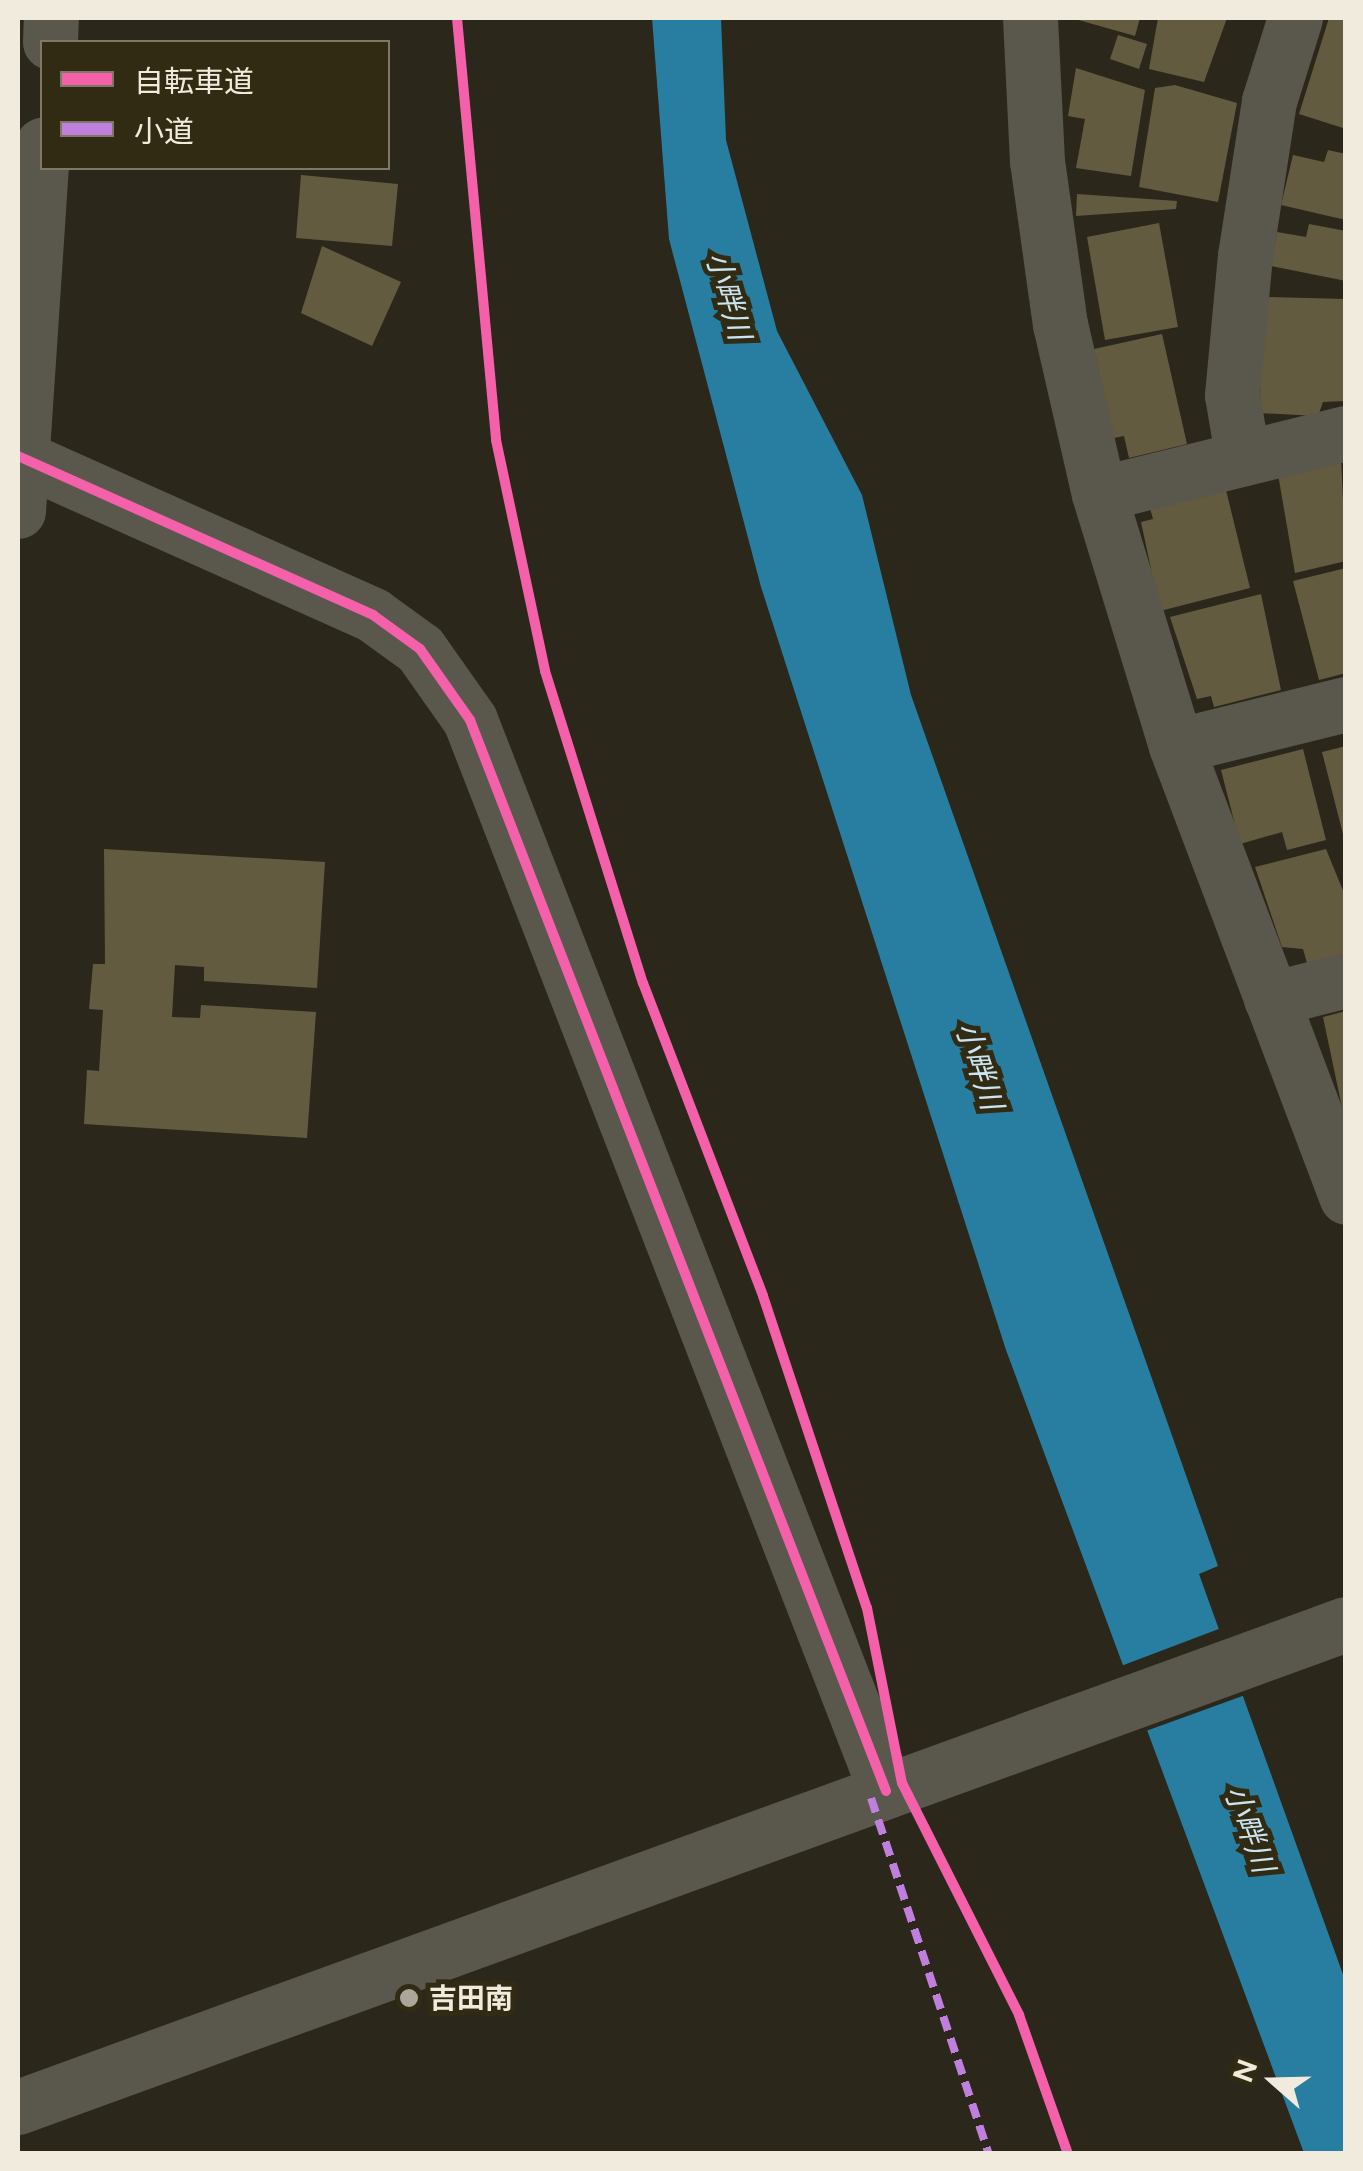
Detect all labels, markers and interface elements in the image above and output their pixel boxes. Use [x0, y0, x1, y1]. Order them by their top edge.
legend [40, 40, 390, 170]
text: 自転車道 [134, 63, 254, 100]
text: 小道 [134, 113, 194, 150]
water label: 小畔川 [698, 248, 758, 344]
water label: 小畔川 [948, 1018, 1010, 1114]
water label: 小畔川 [1217, 1781, 1281, 1877]
place label: 吉田南 [429, 1981, 513, 2015]
marker: 吉田南 [398, 1987, 420, 2009]
north arrow [1223, 2031, 1323, 2131]
text: N [1225, 2055, 1264, 2087]

